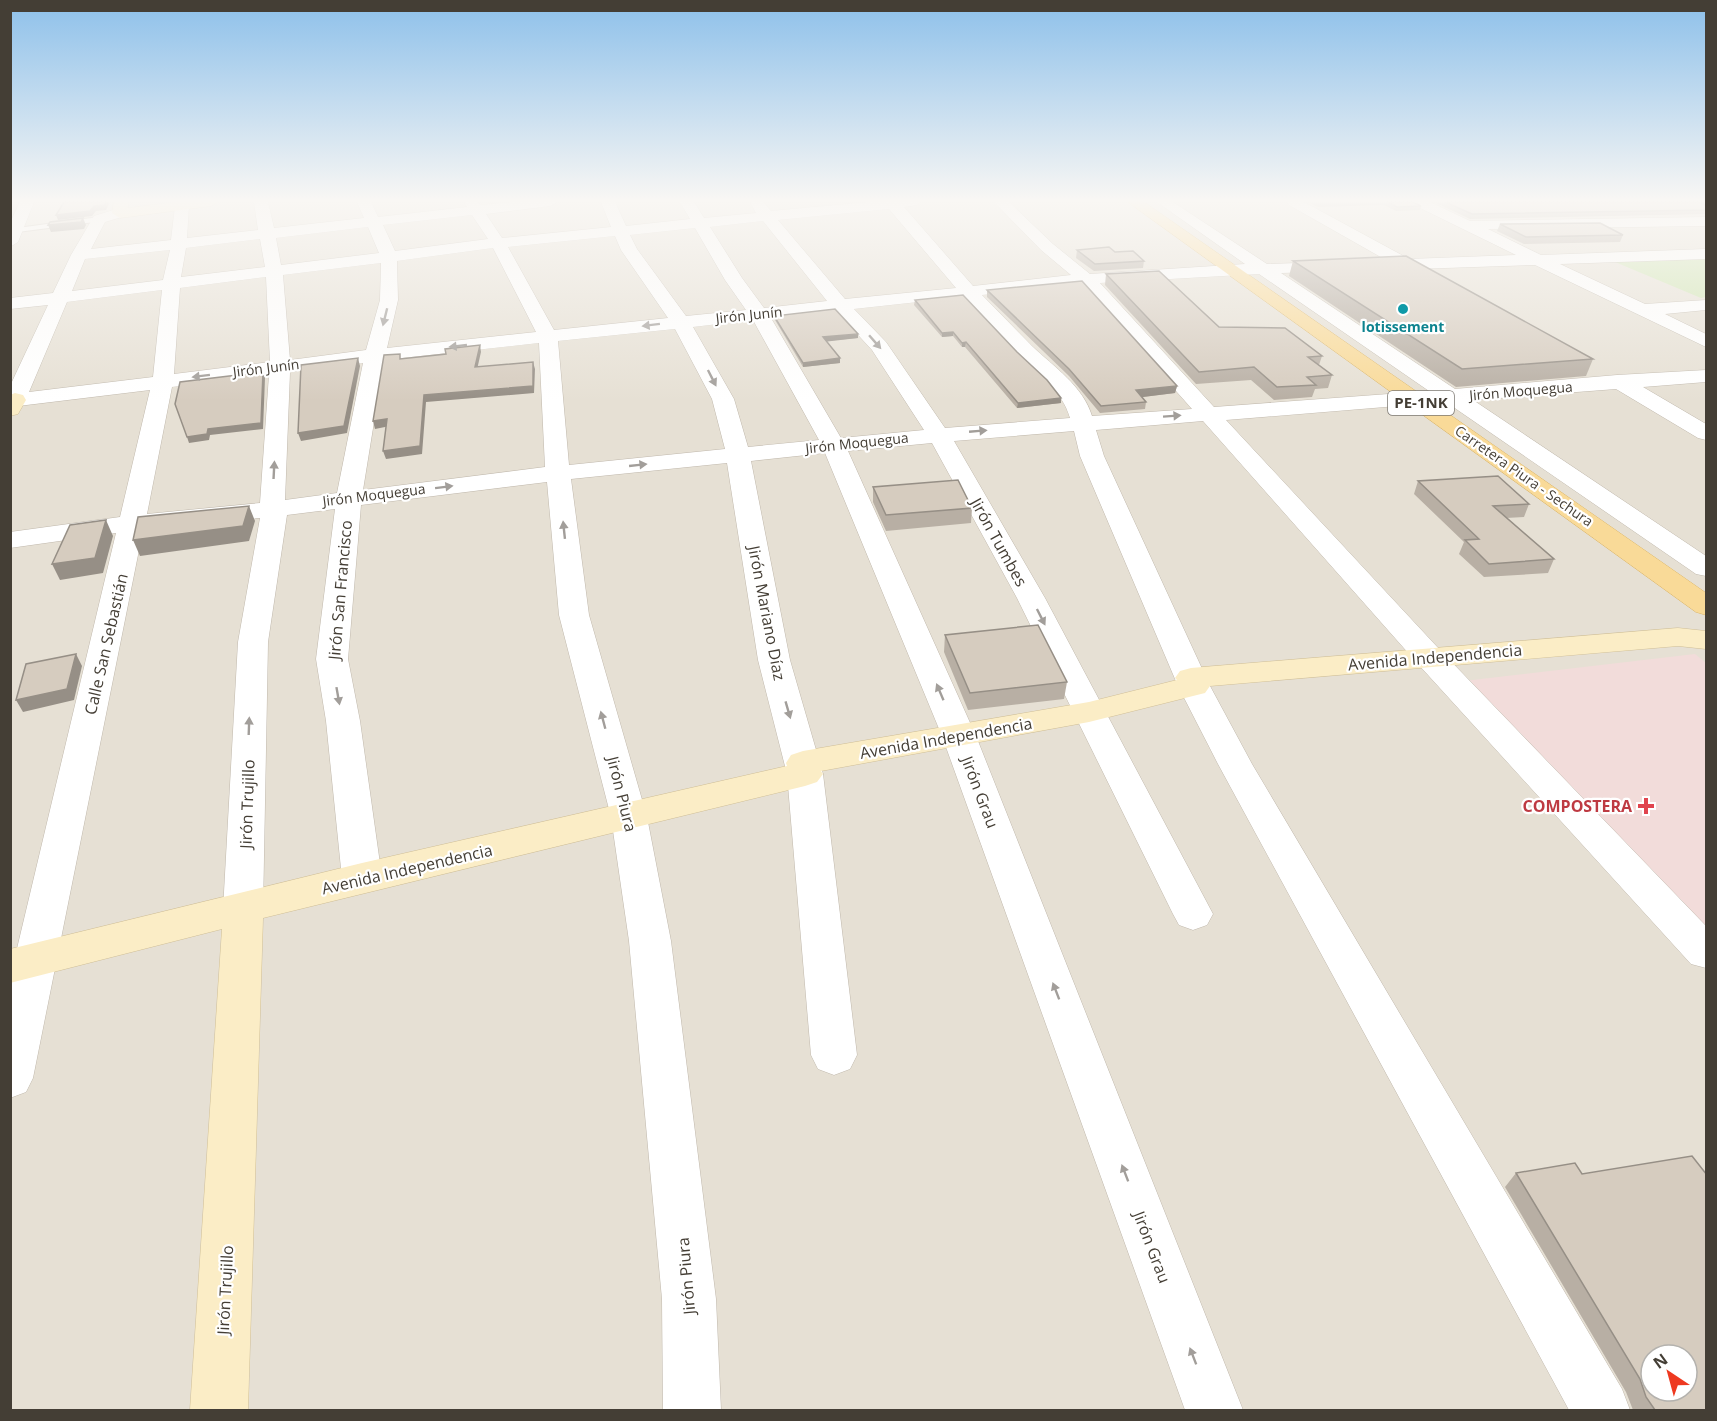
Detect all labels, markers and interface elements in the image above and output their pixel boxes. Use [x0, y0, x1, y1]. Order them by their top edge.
street label: Jirón Junín [713, 302, 783, 328]
marker: lotissement [1396, 302, 1410, 316]
one-way arrow [380, 308, 389, 326]
place label: lotissement [1362, 317, 1444, 336]
one-way arrow [642, 320, 661, 329]
one-way arrow [868, 334, 881, 349]
one-way arrow [448, 342, 467, 351]
street label: Jirón Junín [230, 354, 300, 381]
one-way arrow [707, 370, 717, 387]
one-way arrow [192, 371, 211, 381]
street label: Jirón Moquegua [1467, 377, 1573, 405]
road number: PE-1NK [1388, 391, 1454, 415]
one-way arrow [1163, 411, 1182, 421]
street label: Carretera Piura - Sechura [1451, 421, 1597, 531]
one-way arrow [968, 426, 987, 436]
street label: Jirón Moquegua [802, 428, 909, 458]
one-way arrow [628, 460, 647, 470]
one-way arrow [269, 461, 278, 480]
street label: Jirón Moquegua [319, 479, 427, 510]
one-way arrow [434, 482, 453, 492]
street label: Jirón Tumbes [965, 492, 1032, 590]
street label: Jirón San Francisco [323, 519, 357, 663]
one-way arrow [560, 520, 569, 539]
street label: Jirón Mariano Díaz [743, 542, 791, 682]
street label: Calle San Sebastián [79, 571, 133, 717]
one-way arrow [1036, 608, 1045, 625]
street label: Avenida Independencia [1347, 638, 1523, 676]
one-way arrow [935, 682, 945, 700]
one-way arrow [334, 686, 343, 705]
one-way arrow [784, 702, 793, 720]
one-way arrow [597, 711, 607, 729]
street label: Avenida Independencia [858, 712, 1034, 764]
one-way arrow [245, 716, 254, 735]
street label: Jirón Grau [956, 751, 1004, 831]
street label: Jirón Piura [601, 752, 642, 834]
street label: Jirón Trujillo [234, 759, 260, 851]
place label: COMPOSTERA [1523, 795, 1633, 817]
marker: COMPOSTERA [1637, 797, 1655, 815]
street label: Avenida Independencia [319, 839, 495, 899]
one-way arrow [1050, 982, 1060, 1000]
one-way arrow [1119, 1164, 1129, 1182]
street label: Jirón Grau [1128, 1206, 1176, 1286]
street label: Jirón Piura [672, 1237, 701, 1317]
street label: Jirón Trujillo [212, 1245, 238, 1337]
north arrow [1639, 1343, 1699, 1403]
one-way arrow [1188, 1347, 1198, 1365]
text: N [1648, 1348, 1672, 1374]

